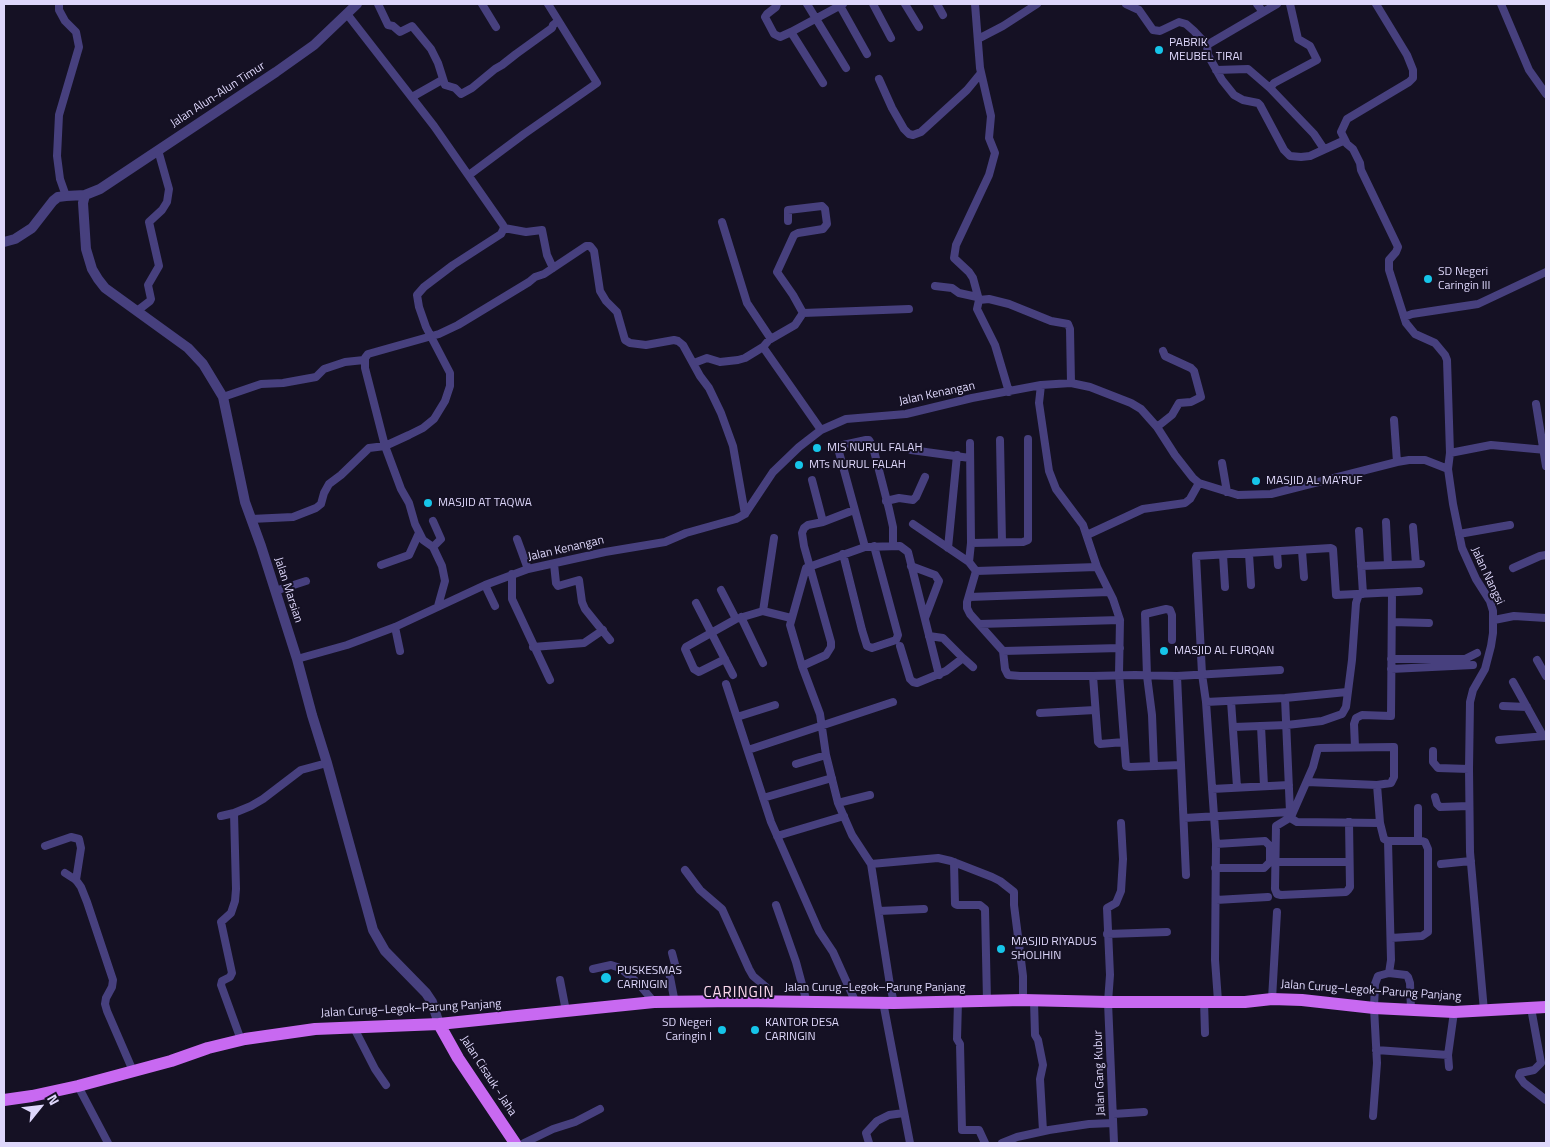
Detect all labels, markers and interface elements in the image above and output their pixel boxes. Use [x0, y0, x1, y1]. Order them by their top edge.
place label: PABRIK MEUBEL TIRAI [1169, 36, 1243, 64]
marker: PABRIK MEUBEL TIRAI [1153, 44, 1165, 56]
street label: Jalan Alun-Alun Timur [168, 59, 268, 131]
place label: SD Negeri Caringin III [1438, 265, 1490, 293]
marker: SD Negeri Caringin III [1422, 273, 1434, 285]
street label: Jalan Kenangan [898, 379, 976, 409]
place label: MIS NURUL FALAH [827, 441, 923, 455]
marker: MIS NURUL FALAH [811, 442, 823, 454]
place label: MTs NURUL FALAH [809, 458, 906, 472]
marker: MTs NURUL FALAH [793, 459, 805, 471]
place label: MASJID AL MA'RUF [1266, 474, 1362, 488]
marker: MASJID AL MA'RUF [1250, 475, 1262, 487]
place label: MASJID AT TAQWA [438, 496, 532, 510]
marker: MASJID AT TAQWA [422, 497, 434, 509]
street label: Jalan Kenangan [527, 533, 605, 565]
street label: Jalan Nangsi [1467, 545, 1507, 607]
street label: Jalan Marsian [271, 555, 305, 625]
place label: MASJID AL FURQAN [1174, 644, 1274, 658]
marker: MASJID AL FURQAN [1158, 645, 1170, 657]
place label: MASJID RIYADUS SHOLIHIN [1011, 935, 1097, 963]
marker: MASJID RIYADUS SHOLIHIN [995, 943, 1007, 955]
place label: PUSKESMAS CARINGIN [617, 964, 682, 992]
marker: PUSKESMAS CARINGIN [599, 971, 613, 985]
street label: Jalan Curug–Legok–Parung Panjang [1280, 978, 1462, 1004]
street label: Jalan Curug–Legok–Parung Panjang [785, 981, 965, 995]
district label: CARINGIN [702, 984, 776, 1002]
street label: Jalan Curug–Legok–Parung Panjang [320, 997, 502, 1021]
place label: SD Negeri Caringin I [662, 1016, 712, 1044]
place label: KANTOR DESA CARINGIN [765, 1016, 839, 1044]
marker: SD Negeri Caringin I [716, 1024, 728, 1036]
marker: KANTOR DESA CARINGIN [749, 1024, 761, 1036]
street label: Jalan Gang Kubur [1091, 1030, 1109, 1116]
street label: Jalan Cisauk - Jaha [457, 1033, 519, 1119]
north arrow [15, 1082, 65, 1132]
text: N [42, 1090, 65, 1109]

